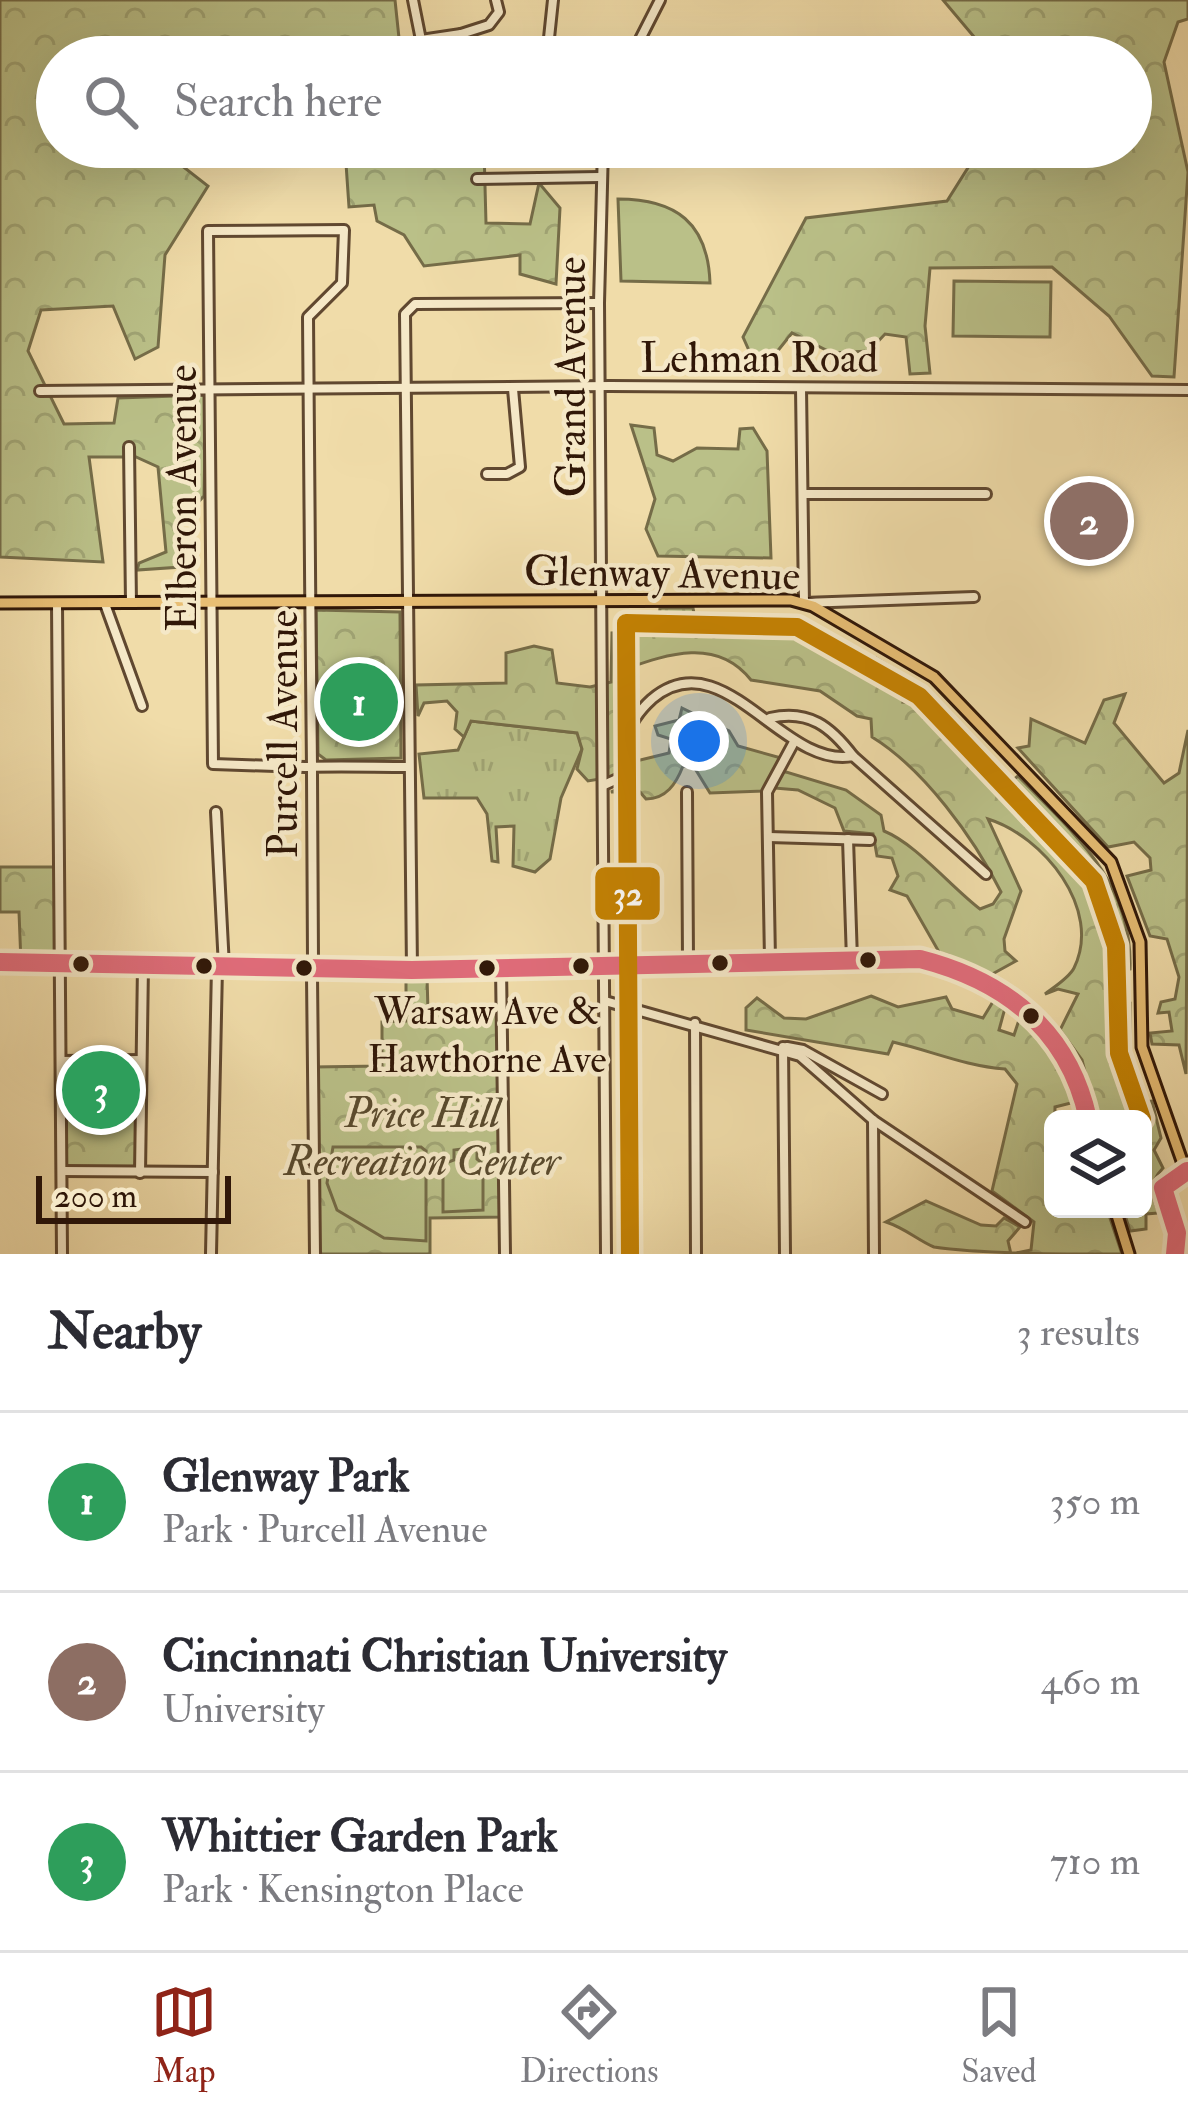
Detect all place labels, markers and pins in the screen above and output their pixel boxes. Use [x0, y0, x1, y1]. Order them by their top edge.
pin: 2 [1050, 476, 1128, 566]
pin: 1 [320, 657, 398, 747]
unlabelled marker [857, 949, 879, 971]
unlabelled marker [709, 952, 731, 974]
unlabelled marker [70, 953, 92, 975]
unlabelled marker [193, 955, 215, 977]
unlabelled marker [570, 955, 592, 977]
unlabelled marker [293, 957, 315, 979]
marker: Warsaw Ave & Hawthorne Ave [476, 957, 498, 979]
place label: Warsaw Ave & Hawthorne Ave [367, 987, 607, 1084]
unlabelled marker [1020, 1005, 1042, 1027]
pin: 3 [62, 1045, 140, 1135]

